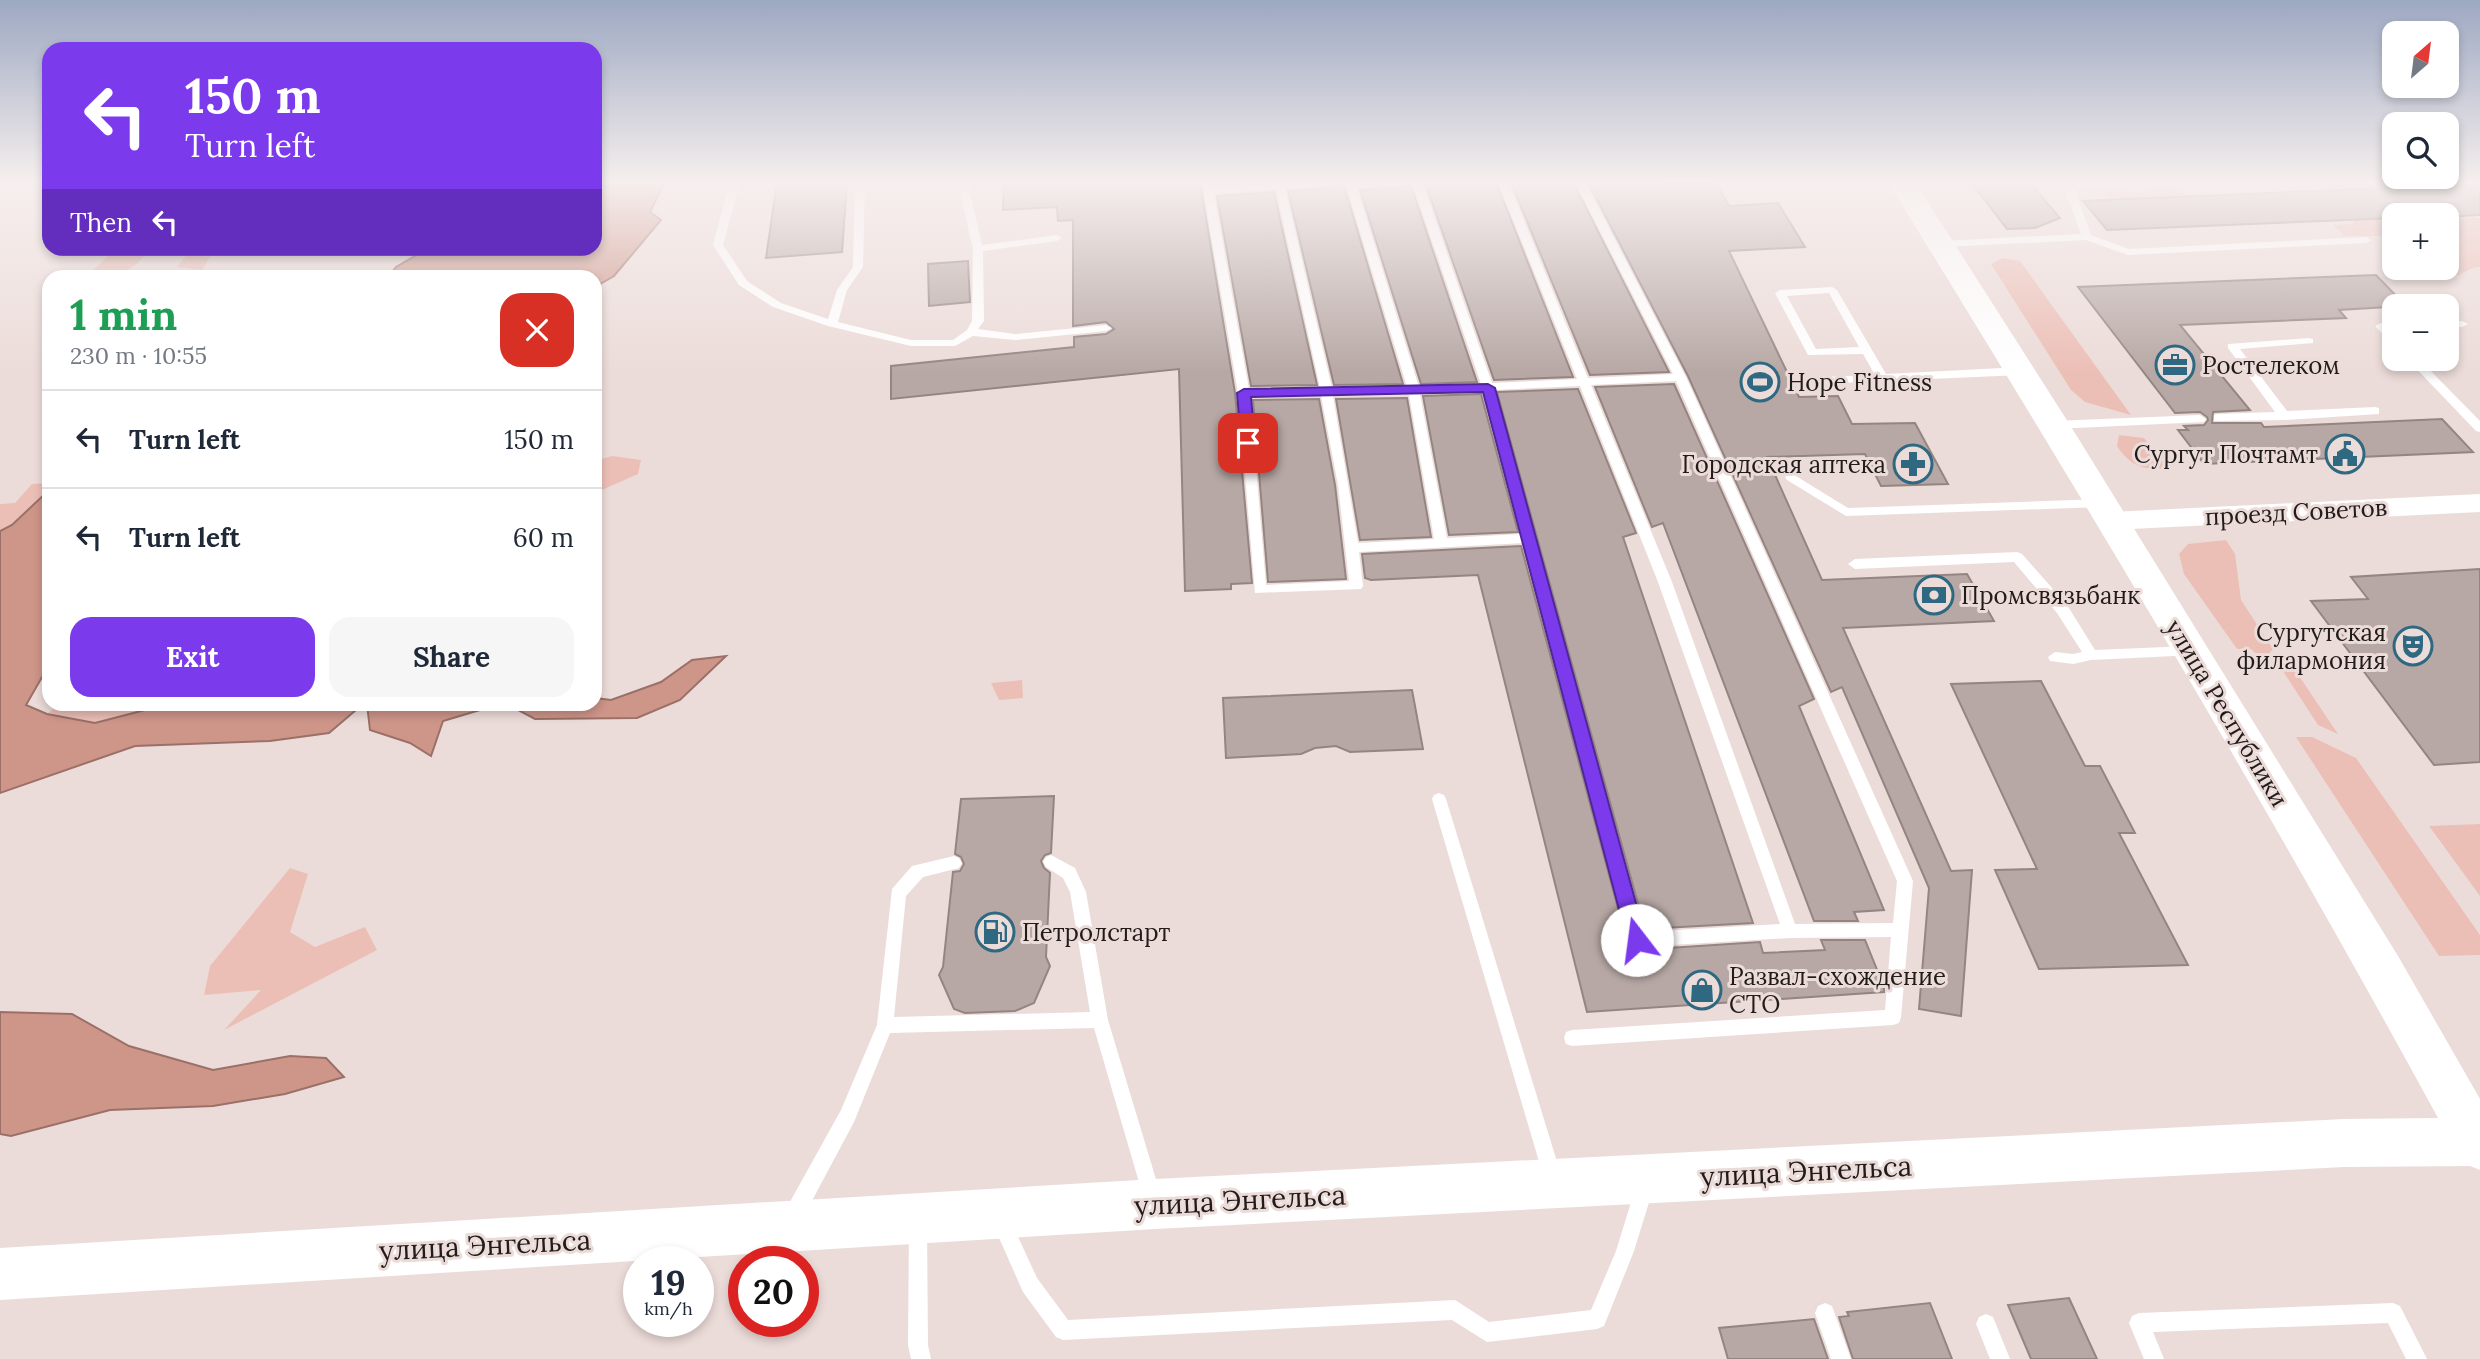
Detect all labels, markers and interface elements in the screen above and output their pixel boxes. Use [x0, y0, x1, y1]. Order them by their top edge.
north arrow [2382, 21, 2459, 98]
map controls [2382, 21, 2459, 371]
text: 150 m [185, 64, 321, 126]
icon: left [70, 70, 161, 161]
button: search [2382, 112, 2459, 189]
text: Turn left [185, 125, 315, 166]
icon: left [146, 203, 184, 241]
button: + [2382, 203, 2459, 280]
text: Then [70, 206, 132, 239]
text: 1 min [70, 288, 177, 342]
button: close [500, 293, 574, 367]
button: − [2382, 294, 2459, 371]
text: 230 m · 10:55 [70, 341, 207, 370]
office icon: Ростелеком [2154, 344, 2196, 386]
place label: Ростелеком [2202, 350, 2340, 381]
sports icon: Hope Fitness [1739, 361, 1781, 403]
place label: Hope Fitness [1787, 367, 1932, 398]
pin [1218, 413, 1278, 473]
icon: left [70, 420, 108, 458]
text: Turn left [129, 423, 240, 456]
text: 150 m [504, 423, 574, 456]
icon: arrive [1229, 424, 1267, 462]
public building icon: Сургут Почтамт [2324, 433, 2366, 475]
place label: Сургут Почтамт [2134, 439, 2318, 470]
pharmacy icon: Городская аптека [1892, 443, 1934, 485]
place label: Городская аптека [1682, 449, 1886, 480]
street label: проезд Советов [2204, 492, 2388, 532]
icon: left [70, 518, 108, 556]
text: Turn left [129, 521, 240, 554]
text: 60 m [513, 521, 574, 554]
bank icon: Промсвязьбанк [1913, 574, 1955, 616]
place label: Промсвязьбанк [1961, 580, 2140, 611]
street label: улица Республики [2159, 614, 2295, 812]
button: Exit [70, 617, 315, 697]
button: Share [329, 617, 574, 697]
place label: Сургутская филармония [2237, 617, 2386, 676]
theatre icon: Сургутская филармония [2392, 625, 2434, 667]
position arrow [1600, 903, 1674, 977]
fuel station icon: Петролстарт [974, 911, 1016, 953]
place label: Петролстарт [1022, 917, 1171, 948]
place label: Развал-схождение СТО [1729, 961, 1946, 1020]
shop icon: Развал-схождение СТО [1681, 969, 1723, 1011]
street label: улица Энгельса [1699, 1147, 1913, 1195]
street label: улица Энгельса [1133, 1176, 1347, 1224]
street label: улица Энгельса [378, 1221, 592, 1269]
speed limit sign: 20 [728, 1246, 819, 1337]
text: 19 [651, 1260, 686, 1305]
text: km/h [644, 1297, 693, 1320]

